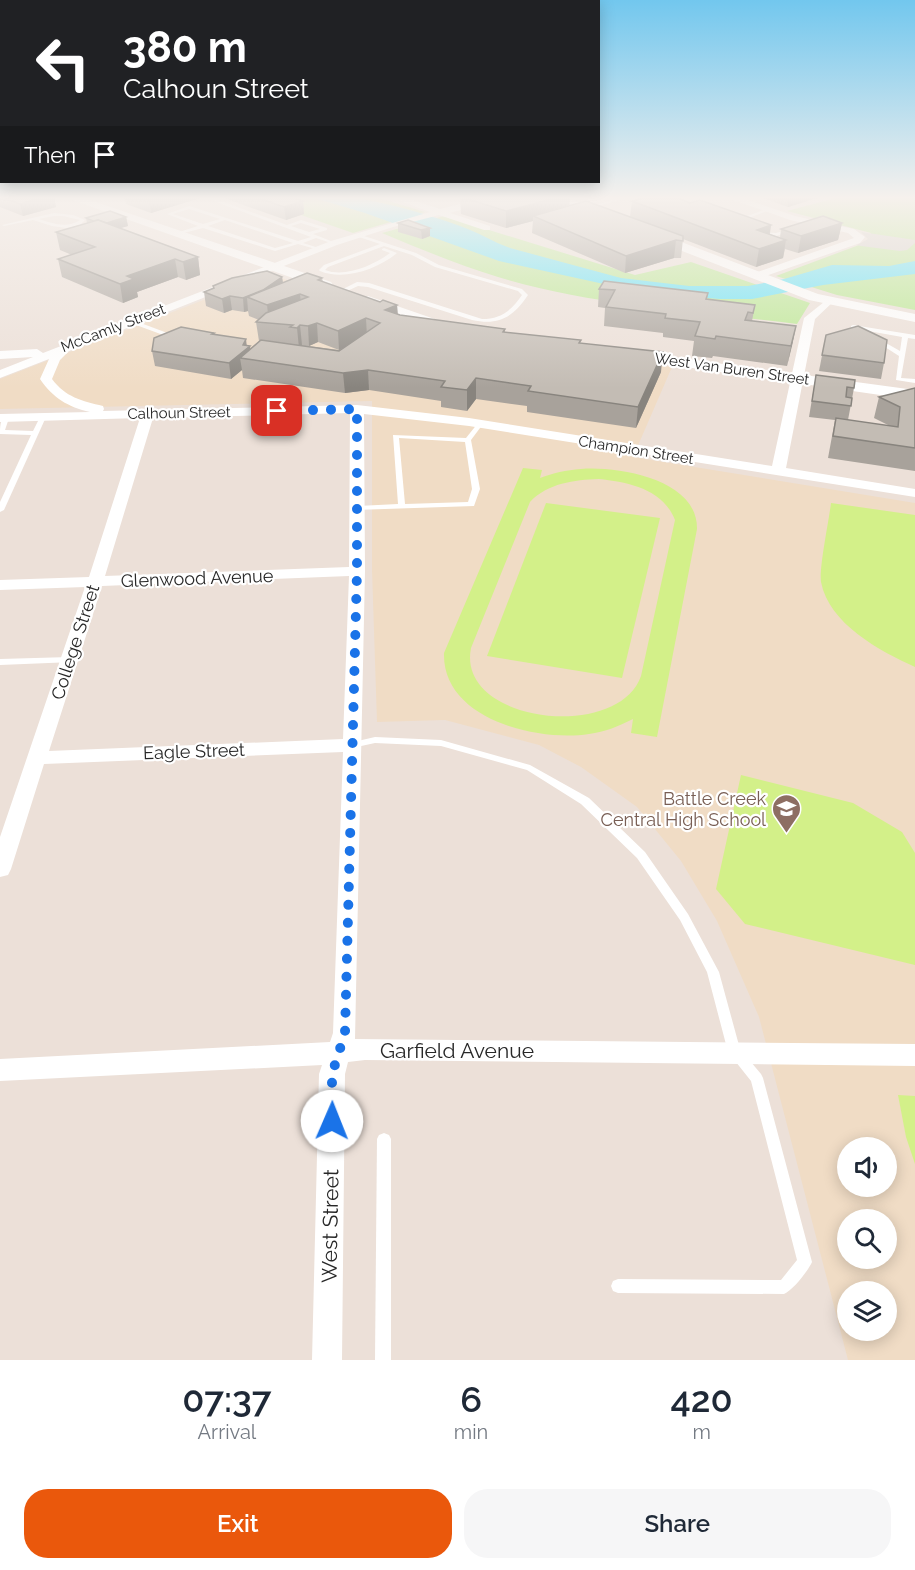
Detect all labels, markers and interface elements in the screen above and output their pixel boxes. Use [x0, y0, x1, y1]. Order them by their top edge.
text: 380 m [123, 23, 247, 72]
icon: left [24, 24, 102, 102]
text: Calhoun Street [123, 73, 309, 104]
icon: arrive [88, 138, 121, 171]
text: Then [24, 142, 76, 168]
street label: McCamly Street [58, 300, 168, 356]
street label: West Van Buren Street [653, 349, 811, 389]
pin [251, 385, 302, 436]
icon: arrive [260, 394, 293, 427]
street label: Calhoun Street [127, 403, 231, 423]
street label: Champion Street [577, 432, 695, 468]
street label: Glenwood Avenue [120, 565, 274, 591]
street label: College Street [47, 582, 103, 702]
street label: Eagle Street [143, 739, 245, 763]
place label: Battle Creek Central High School [601, 788, 766, 830]
school or university icon: Battle Creek Central High School [771, 792, 803, 834]
street label: Garfield Avenue [380, 1038, 534, 1063]
position arrow [300, 1089, 364, 1153]
map controls [837, 1137, 897, 1341]
button: sound [837, 1137, 897, 1197]
street label: West Street [317, 1169, 343, 1283]
button: search [837, 1209, 897, 1269]
button: layers [837, 1281, 897, 1341]
text: 07:37 [182, 1378, 272, 1420]
text: 6 [460, 1378, 482, 1420]
text: 420 [671, 1378, 733, 1420]
text: Arrival [198, 1420, 256, 1444]
text: min [454, 1420, 488, 1444]
text: m [692, 1420, 711, 1444]
button: Exit [24, 1489, 452, 1558]
button: Share [464, 1489, 891, 1558]

